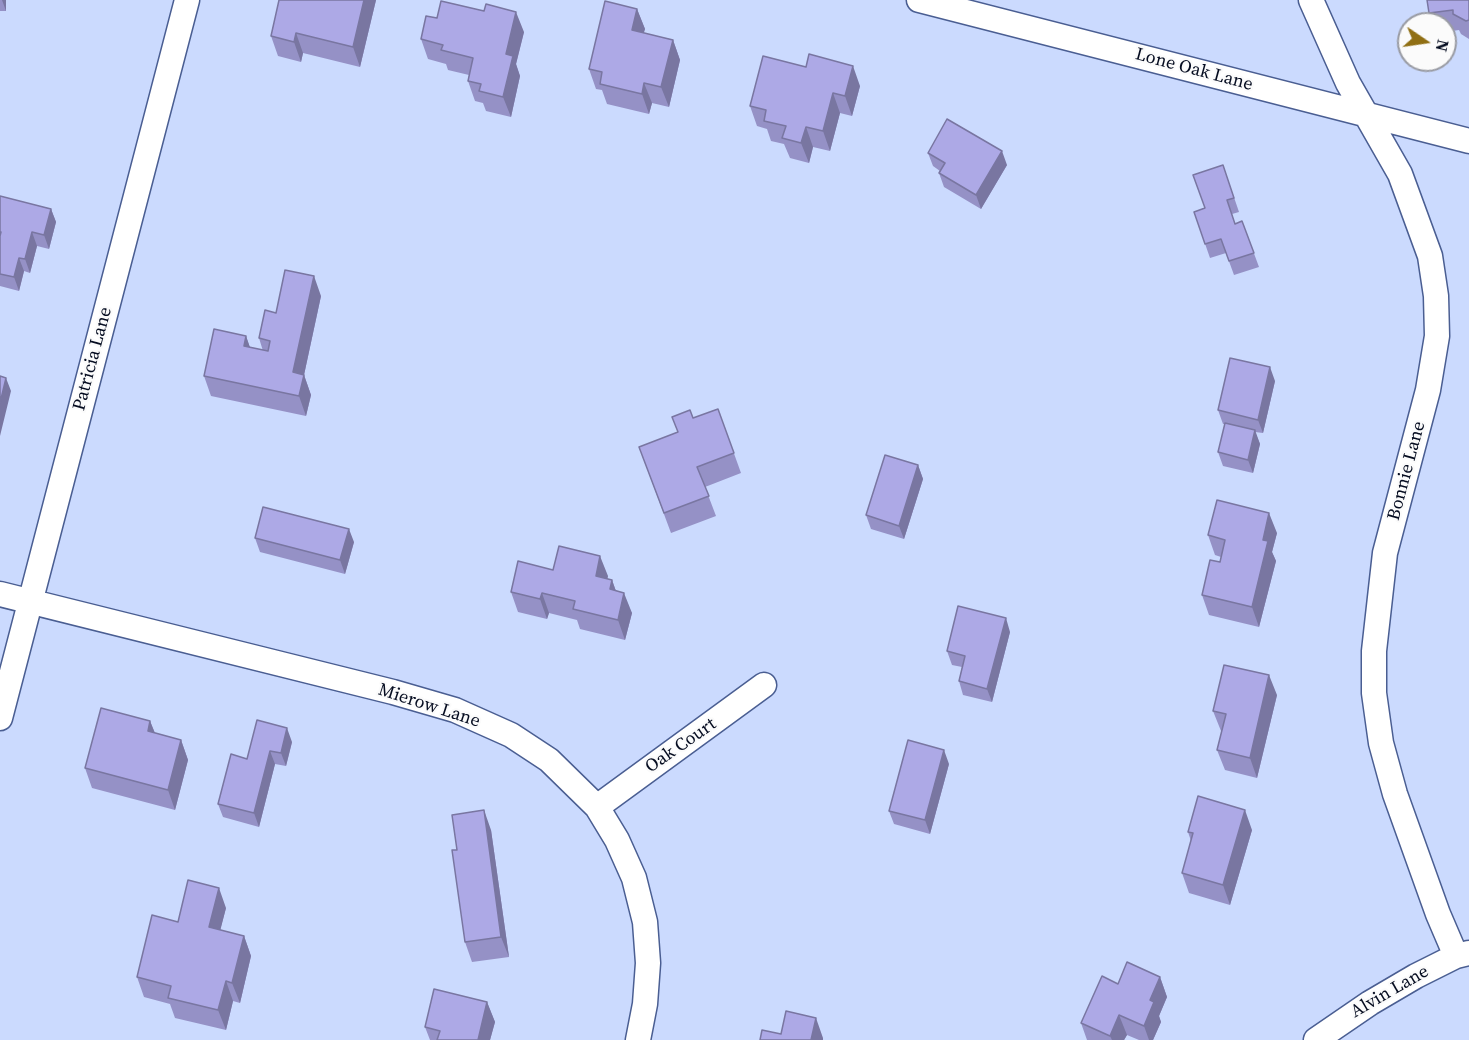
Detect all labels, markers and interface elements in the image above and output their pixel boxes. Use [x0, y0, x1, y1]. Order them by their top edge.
north arrow [1397, 12, 1457, 72]
text: N [1431, 37, 1455, 54]
street label: Lone Oak Lane [1133, 44, 1255, 96]
street label: Patricia Lane [69, 305, 117, 413]
street label: Bonnie Lane [1383, 419, 1431, 523]
street label: Mierow Lane [375, 679, 483, 733]
street label: Oak Court [642, 714, 720, 778]
street label: Alvin Lane [1347, 961, 1433, 1023]

